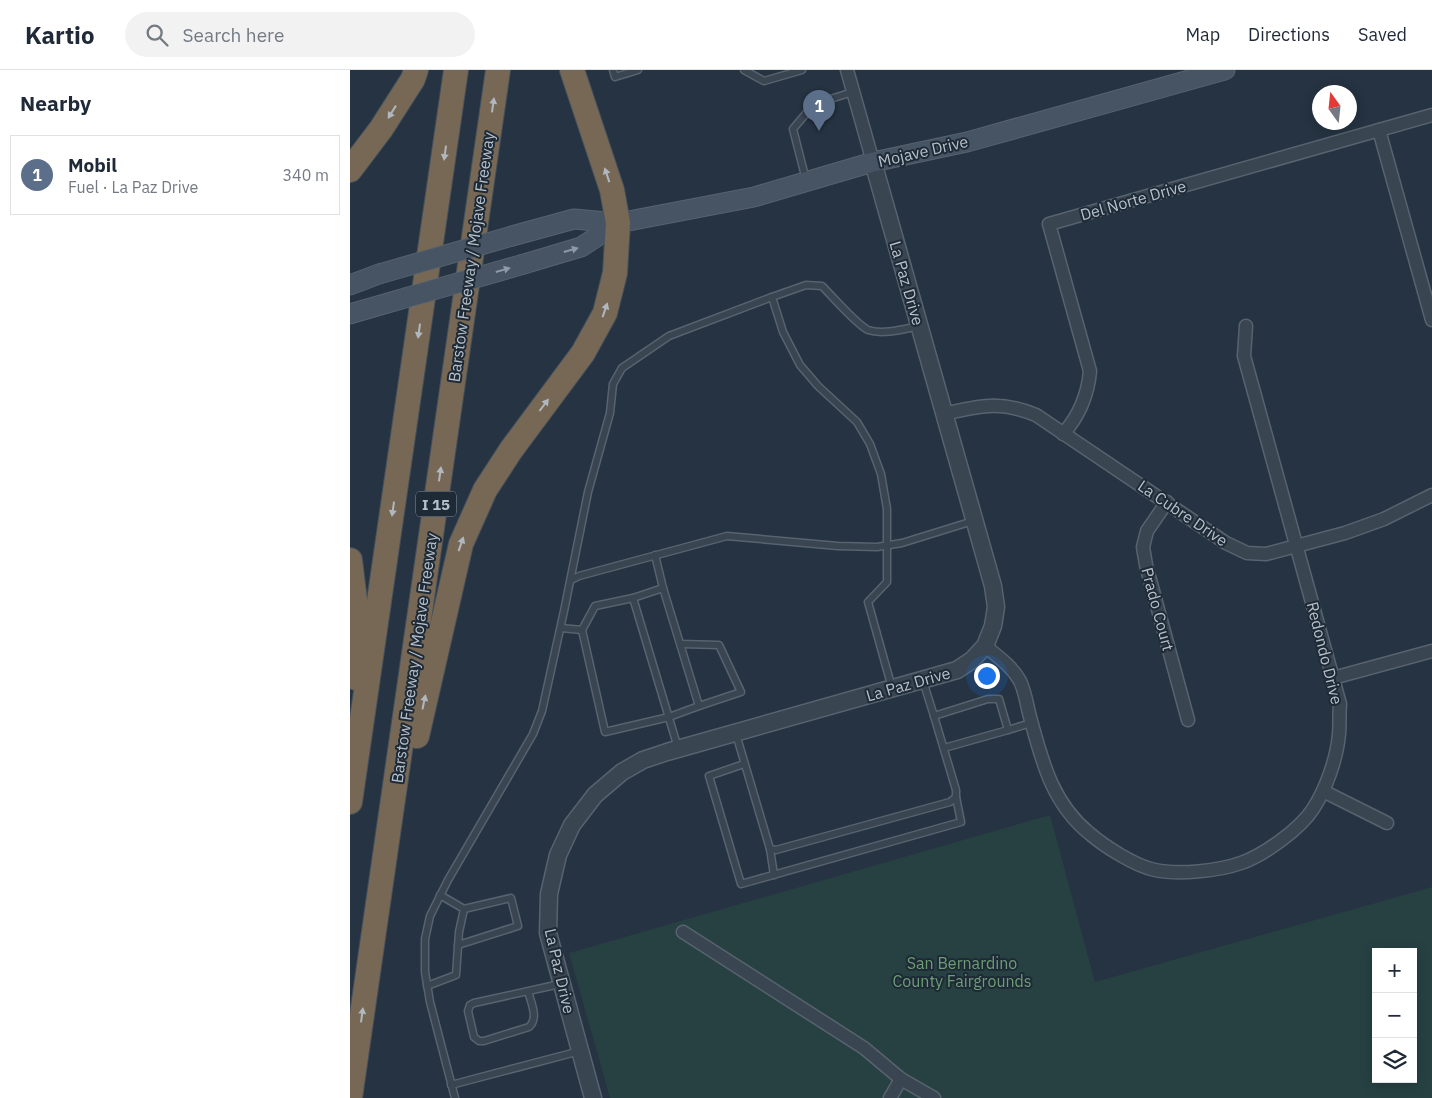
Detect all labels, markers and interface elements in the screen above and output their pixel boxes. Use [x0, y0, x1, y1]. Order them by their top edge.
search box [125, 12, 475, 57]
text: Kartio [25, 19, 95, 51]
icon: search [143, 21, 171, 49]
text: Search here [183, 23, 284, 47]
text: Map [1185, 23, 1220, 46]
text: Directions [1248, 23, 1330, 46]
text: Saved [1358, 23, 1407, 46]
north arrow [1312, 85, 1357, 130]
text: Nearby [20, 89, 91, 117]
pin: 1 [803, 90, 835, 131]
one-way arrow [489, 97, 497, 113]
one-way arrow [387, 105, 397, 119]
street label: Barstow Freeway / Mojave Freeway [444, 131, 498, 383]
street label: Mojave Drive [876, 131, 970, 171]
one-way arrow [440, 145, 448, 161]
text: Mobil [68, 153, 117, 177]
text: 1 [32, 165, 42, 185]
text: 340 m [282, 165, 329, 185]
one-way arrow [603, 168, 610, 183]
street label: Del Norte Drive [1078, 175, 1188, 225]
text: Fuel · La Paz Drive [68, 177, 198, 197]
street label: La Paz Drive [885, 239, 929, 328]
one-way arrow [563, 246, 578, 254]
one-way arrow [495, 265, 510, 273]
one-way arrow [601, 302, 609, 317]
one-way arrow [415, 323, 423, 339]
one-way arrow [539, 399, 550, 412]
one-way arrow [436, 466, 444, 482]
street label: La Cubre Drive [1134, 476, 1232, 551]
road number: I 15 [416, 492, 456, 516]
one-way arrow [389, 502, 397, 518]
street label: Barstow Freeway / Mojave Freeway [387, 532, 441, 784]
one-way arrow [457, 536, 465, 551]
street label: Prado Court [1137, 565, 1179, 653]
street label: Redondo Drive [1303, 600, 1347, 707]
street label: La Paz Drive [864, 662, 953, 706]
your location [974, 663, 1000, 689]
one-way arrow [421, 694, 429, 710]
street label: La Paz Drive [540, 926, 580, 1016]
map controls [1372, 948, 1417, 1083]
button: + [1372, 948, 1417, 993]
park label: San Bernardino County Fairgrounds [892, 953, 1032, 991]
button: − [1372, 993, 1417, 1038]
one-way arrow [359, 1007, 367, 1023]
button: layers [1372, 1038, 1417, 1083]

